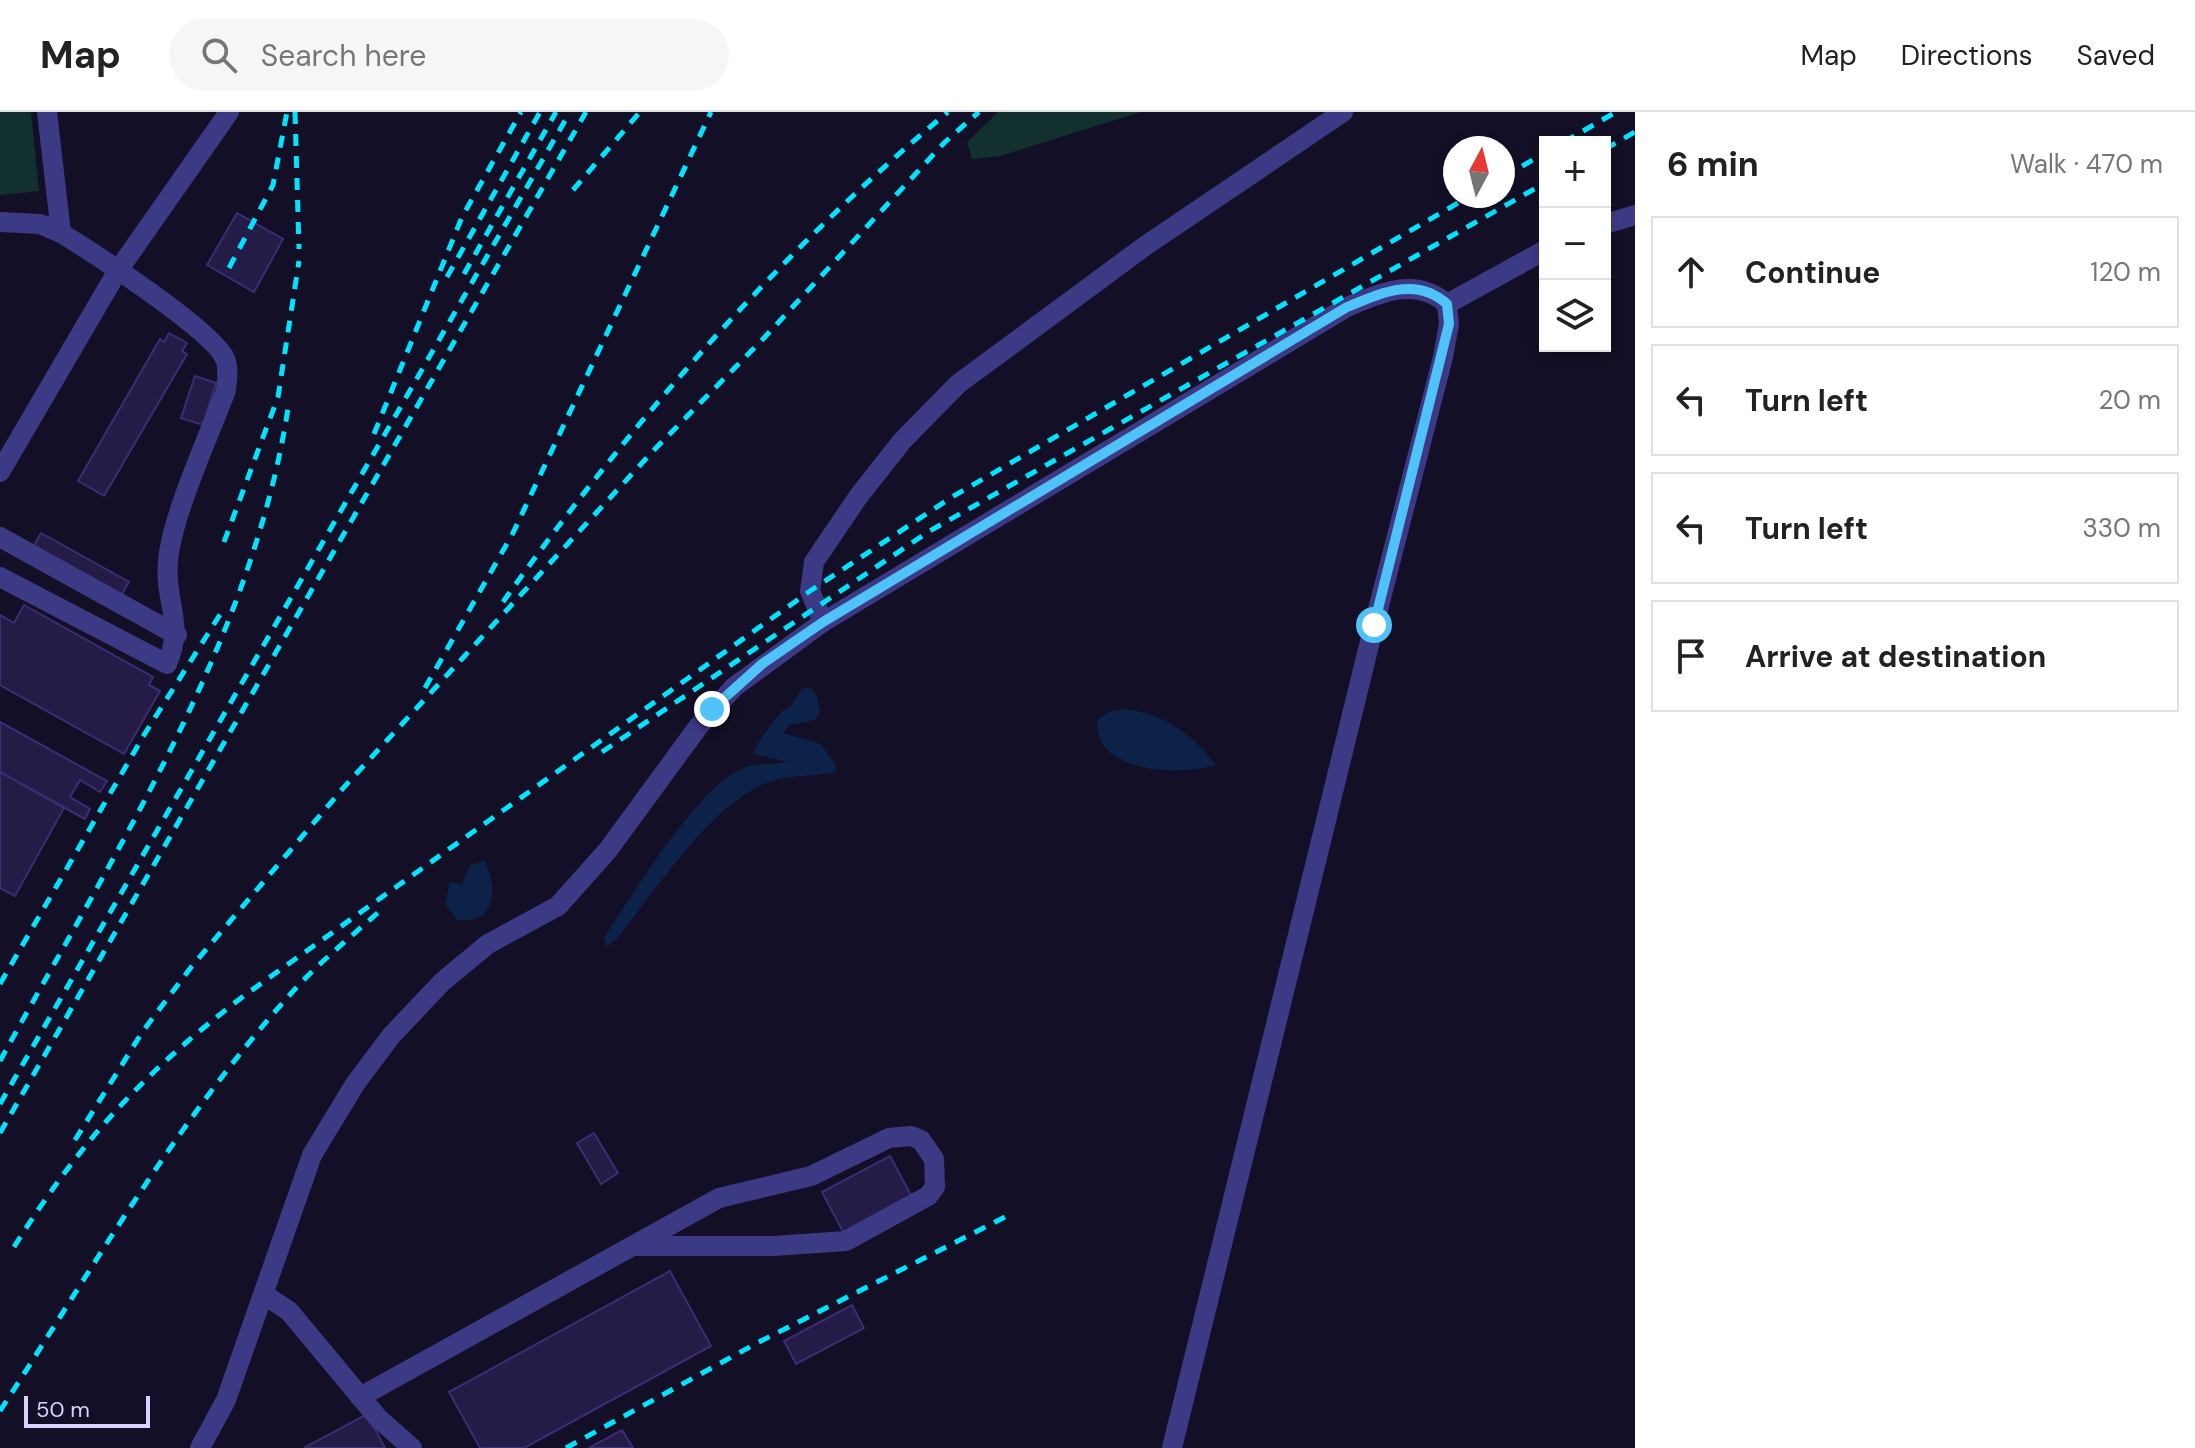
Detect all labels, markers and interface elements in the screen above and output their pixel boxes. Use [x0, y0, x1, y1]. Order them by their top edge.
search box [169, 19, 729, 91]
text: Map [40, 30, 121, 80]
icon: search [197, 33, 241, 77]
text: Search here [261, 36, 426, 75]
text: Map [1800, 37, 1857, 74]
text: Directions [1901, 37, 2033, 74]
text: Saved [2077, 37, 2155, 74]
north arrow [1443, 136, 1515, 208]
map controls [1539, 136, 1611, 352]
button: + [1539, 136, 1611, 208]
text: 6 min [1667, 142, 1759, 187]
text: Walk · 470 m [2010, 147, 2163, 181]
button: − [1539, 208, 1611, 280]
icon: ahead [1669, 250, 1713, 294]
text: Continue [1745, 253, 1880, 292]
text: 120 m [2090, 255, 2161, 289]
button: layers [1539, 280, 1611, 352]
icon: left [1669, 378, 1713, 422]
text: Turn left [1745, 381, 1868, 420]
text: 20 m [2098, 383, 2161, 417]
icon: left [1669, 506, 1713, 550]
text: Turn left [1745, 509, 1868, 548]
text: 330 m [2082, 511, 2161, 545]
route start [1356, 607, 1392, 643]
icon: arrive [1669, 634, 1713, 678]
text: Arrive at destination [1745, 637, 2046, 676]
route end [694, 691, 730, 727]
scale bar [24, 1392, 150, 1428]
text: 50 m [36, 1395, 90, 1424]

